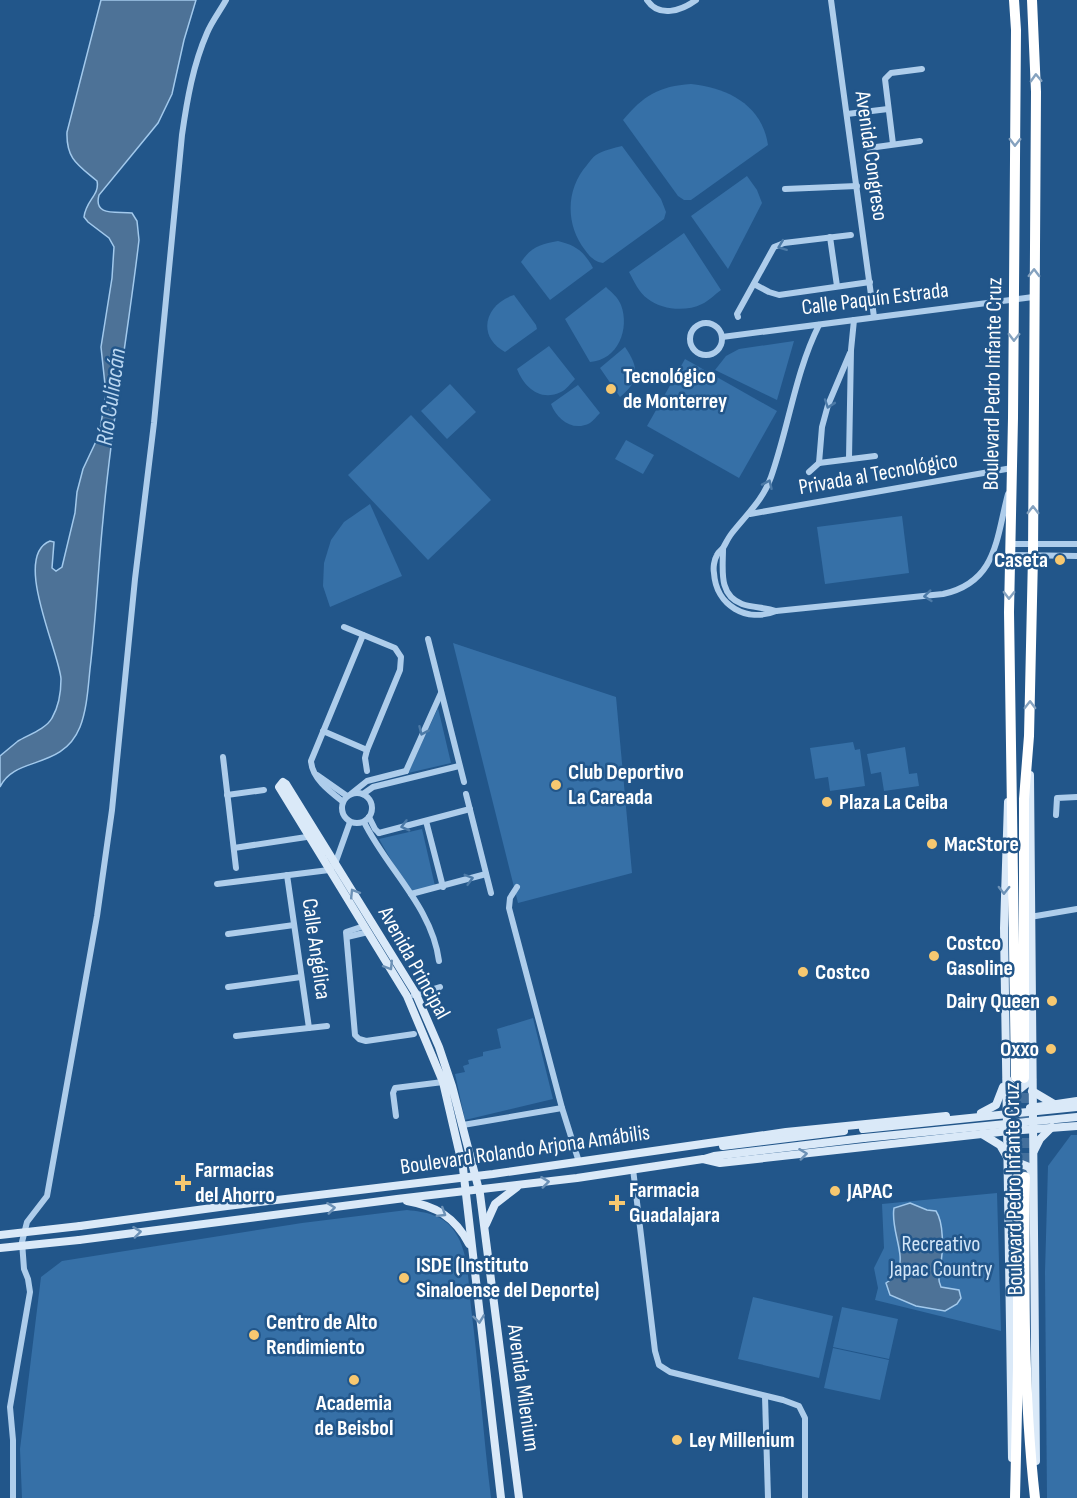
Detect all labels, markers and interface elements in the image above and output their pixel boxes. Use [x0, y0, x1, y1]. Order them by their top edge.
one-way arrow [1029, 73, 1042, 82]
street label: Avenida Congreso [848, 88, 893, 223]
one-way arrow [1009, 138, 1021, 147]
one-way arrow [778, 239, 789, 251]
one-way arrow [1028, 268, 1040, 277]
street label: Calle Paquín Estrada [800, 277, 950, 321]
street label: Boulevard Pedro Infante Cruz [978, 277, 1008, 491]
one-way arrow [1008, 333, 1020, 342]
water label: Río Culiacán [90, 346, 132, 448]
place label: Tecnológico de Monterrey [623, 363, 727, 415]
marker: Tecnológico de Monterrey [604, 382, 618, 396]
one-way arrow [824, 398, 836, 409]
street label: Privada al Tecnológico [796, 447, 960, 501]
one-way arrow [761, 480, 773, 491]
one-way arrow [1027, 505, 1039, 514]
place label: Caseta [994, 547, 1048, 574]
marker: Caseta [1053, 553, 1067, 567]
one-way arrow [924, 589, 933, 602]
one-way arrow [1003, 591, 1015, 600]
one-way arrow [1024, 700, 1036, 709]
one-way arrow [418, 725, 430, 736]
place label: Club Deportivo La Careada [568, 759, 684, 811]
marker: Club Deportivo La Careada [549, 778, 563, 792]
place label: Plaza La Ceiba [839, 789, 948, 816]
marker: Plaza La Ceiba [820, 795, 834, 809]
one-way arrow [400, 819, 410, 832]
place label: MacStore [944, 831, 1019, 858]
marker: MacStore [925, 837, 939, 851]
one-way arrow [463, 874, 474, 886]
one-way arrow [998, 885, 1010, 894]
one-way arrow [350, 889, 361, 900]
street label: Calle Angélica [296, 897, 336, 1001]
street label: Avenida Principal [371, 901, 456, 1024]
place label: Costco Gasoline [946, 930, 1013, 982]
marker: Costco Gasoline [927, 949, 941, 963]
place label: Costco [815, 959, 870, 986]
one-way arrow [381, 960, 393, 970]
marker: Costco [796, 965, 810, 979]
place label: Dairy Queen [946, 988, 1040, 1015]
marker: Dairy Queen [1045, 994, 1059, 1008]
place label: Oxxo [1000, 1036, 1039, 1063]
marker: Oxxo [1044, 1042, 1058, 1056]
street label: Boulevard Pedro Infante Cruz [999, 1082, 1029, 1296]
street label: Boulevard Rolando Arjona Amábilis [398, 1119, 652, 1181]
one-way arrow [798, 1148, 807, 1161]
place label: Farmacias del Ahorro [195, 1157, 275, 1209]
marker: Farmacias del Ahorro [176, 1176, 190, 1190]
one-way arrow [541, 1177, 550, 1189]
place label: Farmacia Guadalajara [629, 1177, 720, 1229]
place label: JAPAC [846, 1178, 893, 1205]
marker: JAPAC [828, 1184, 842, 1198]
marker: Farmacia Guadalajara [610, 1196, 624, 1210]
one-way arrow [326, 1202, 336, 1215]
one-way arrow [436, 1206, 447, 1217]
one-way arrow [133, 1226, 142, 1239]
park label: Recreativo Japac Country [889, 1231, 993, 1283]
place label: ISDE (Instituto Sinaloense del Deporte) [416, 1252, 599, 1304]
marker: ISDE (Instituto Sinaloense del Deporte) [397, 1271, 411, 1285]
place label: Centro de Alto Rendimiento [266, 1309, 378, 1361]
one-way arrow [472, 1315, 485, 1324]
street label: Avenida Milenium [501, 1322, 545, 1453]
marker: Centro de Alto Rendimiento [247, 1328, 261, 1342]
marker: Academia de Beisbol [347, 1373, 361, 1387]
place label: Academia de Beisbol [315, 1390, 393, 1442]
place label: Ley Millenium [689, 1427, 795, 1454]
marker: Ley Millenium [670, 1433, 684, 1447]

